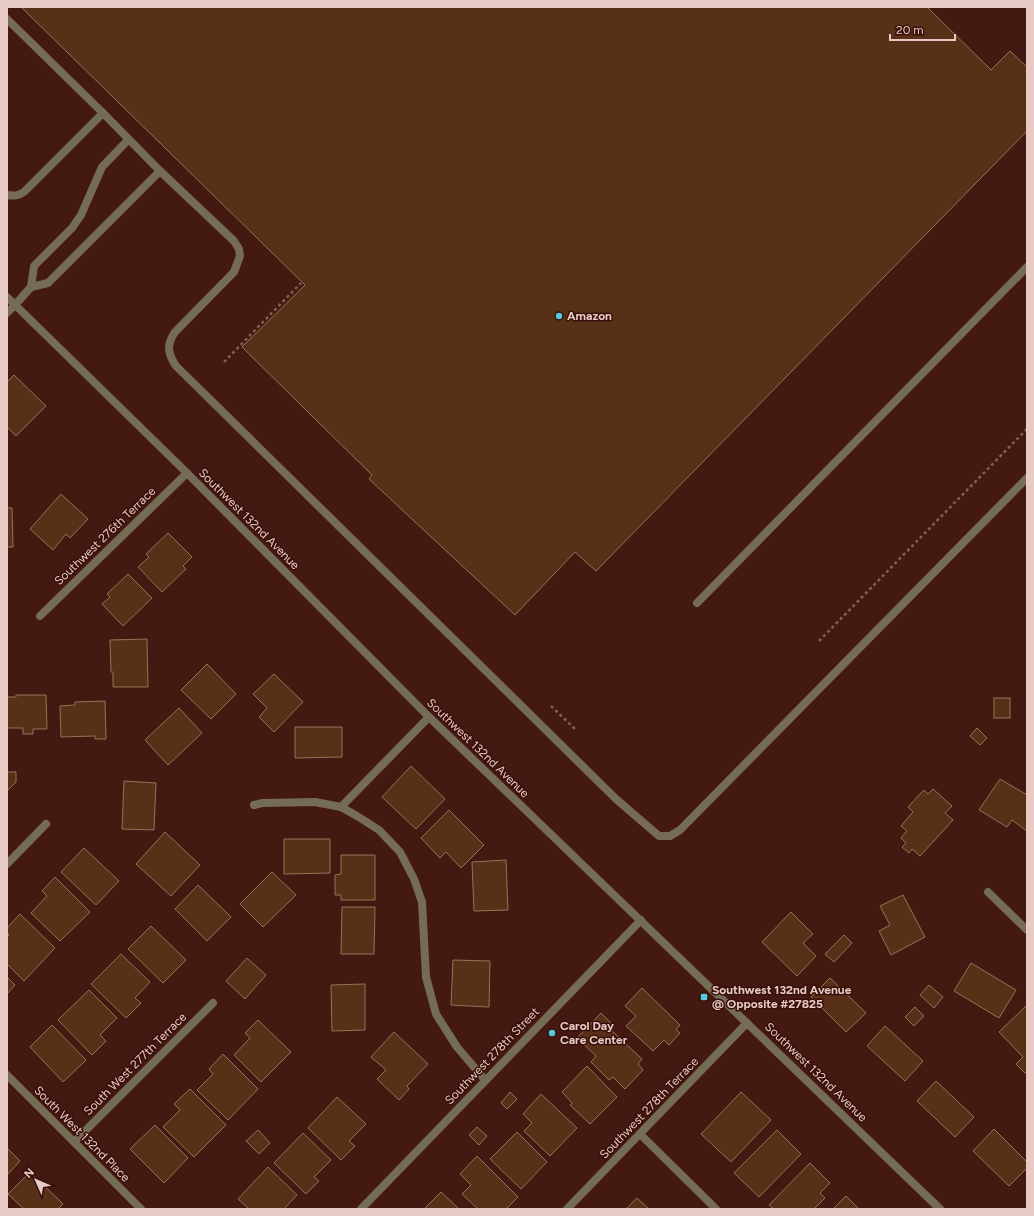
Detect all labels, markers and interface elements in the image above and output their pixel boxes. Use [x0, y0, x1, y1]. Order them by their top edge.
scale bar [890, 16, 955, 42]
text: 20 m [896, 23, 924, 37]
place label: Amazon [567, 309, 612, 323]
marker: Amazon [554, 311, 564, 321]
street label: Southwest 132nd Avenue [196, 466, 303, 573]
street label: Southwest 276th Terrace [52, 484, 159, 588]
street label: Southwest 132nd Avenue [424, 696, 532, 801]
place label: Southwest 132nd Avenue @ Opposite #27825 [712, 983, 852, 1011]
marker: Southwest 132nd Avenue @ Opposite #27825 [699, 992, 709, 1002]
street label: Southwest 278th Street [442, 1004, 542, 1107]
street label: South West 277th Terrace [81, 1009, 190, 1118]
place label: Carol Day Care Center [560, 1019, 628, 1047]
street label: Southwest 132nd Avenue [762, 1020, 870, 1125]
marker: Carol Day Care Center [547, 1028, 557, 1038]
street label: Southwest 278th Terrace [597, 1054, 701, 1162]
street label: South West 132nd Place [31, 1083, 133, 1185]
north arrow [16, 1160, 56, 1200]
text: N [22, 1166, 37, 1181]

